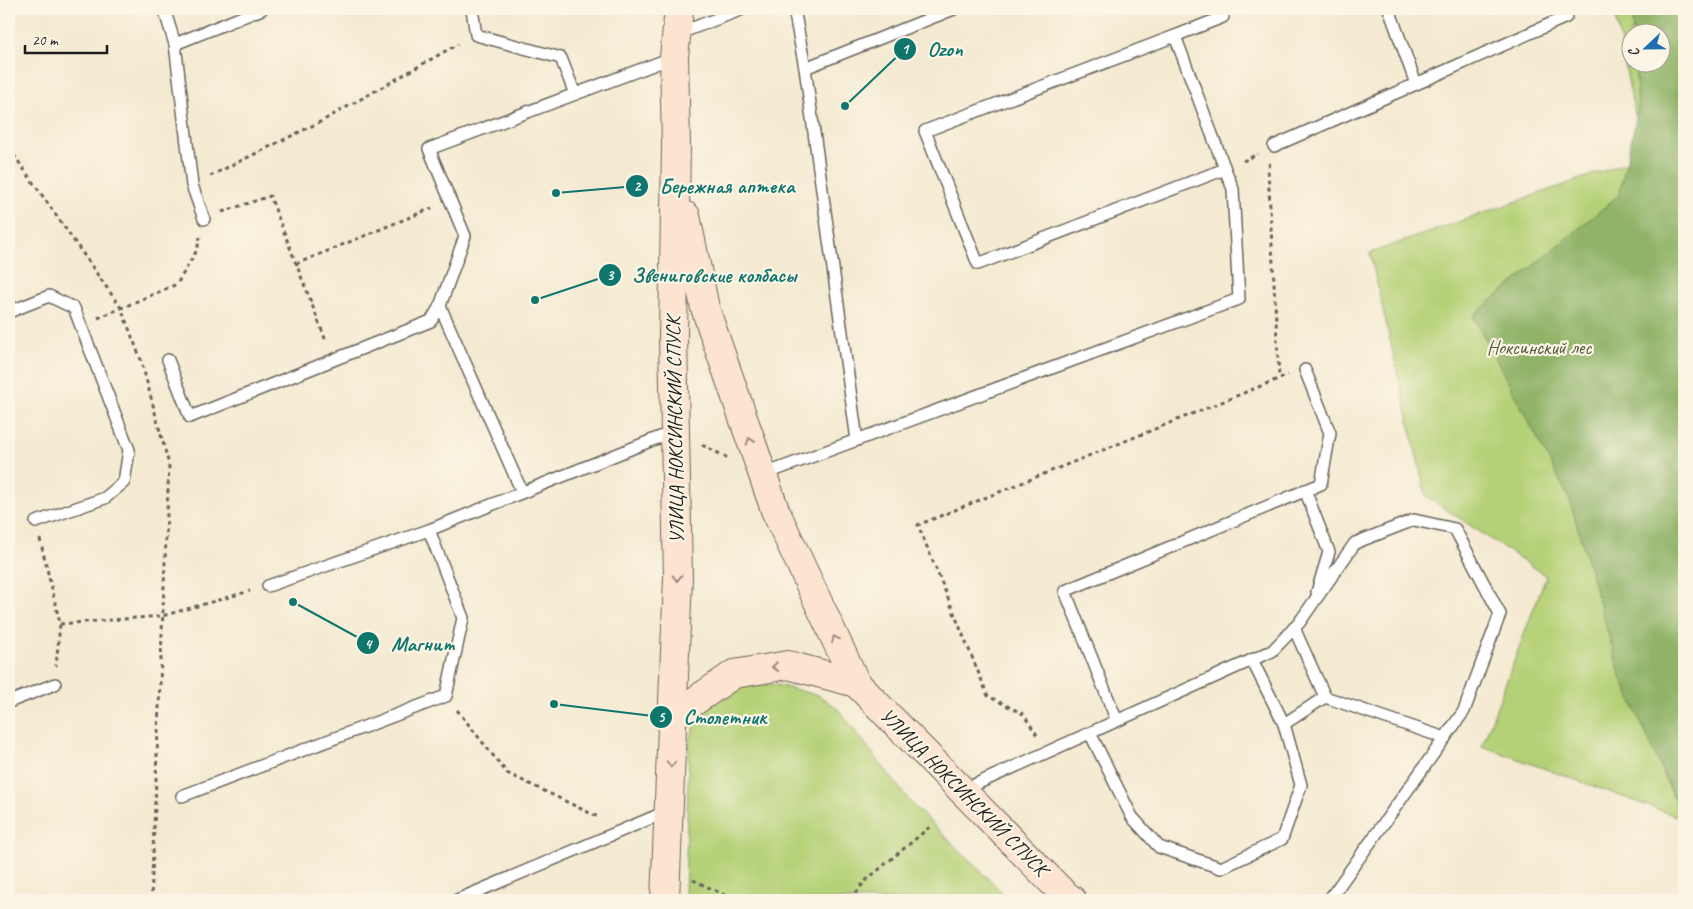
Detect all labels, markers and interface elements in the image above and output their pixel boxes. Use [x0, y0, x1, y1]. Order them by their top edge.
scale bar [25, 22, 108, 54]
north arrow [1620, 22, 1670, 72]
text: 20 m [32, 31, 59, 50]
callout: Ozon [893, 31, 973, 67]
text: Ozon [927, 36, 963, 62]
text: 1 [902, 40, 911, 59]
text: С [1624, 44, 1644, 59]
callout: Бережная аптека [625, 168, 804, 204]
text: Бережная аптека [660, 173, 796, 199]
text: 2 [634, 177, 642, 196]
callout: Звениговские колбасы [598, 257, 806, 293]
text: Звениговские колбасы [632, 262, 799, 288]
text: 3 [607, 266, 615, 285]
street label: УЛИЦА НОКСИНСКИЙ СПУСК [660, 312, 689, 544]
park label: Ноксинский лес [1487, 335, 1592, 360]
one-way arrow [746, 438, 756, 446]
one-way arrow [672, 575, 683, 583]
callout: Магнит [356, 625, 464, 661]
text: Магнит [391, 631, 456, 657]
text: 4 [365, 635, 374, 654]
one-way arrow [831, 635, 842, 644]
one-way arrow [770, 662, 779, 672]
callout: Столетник [648, 699, 777, 735]
street label: УЛИЦА НОКСИНСКИЙ СПУСК [875, 703, 1056, 884]
text: Столетник [683, 704, 768, 730]
text: 5 [658, 708, 666, 727]
one-way arrow [666, 761, 676, 769]

